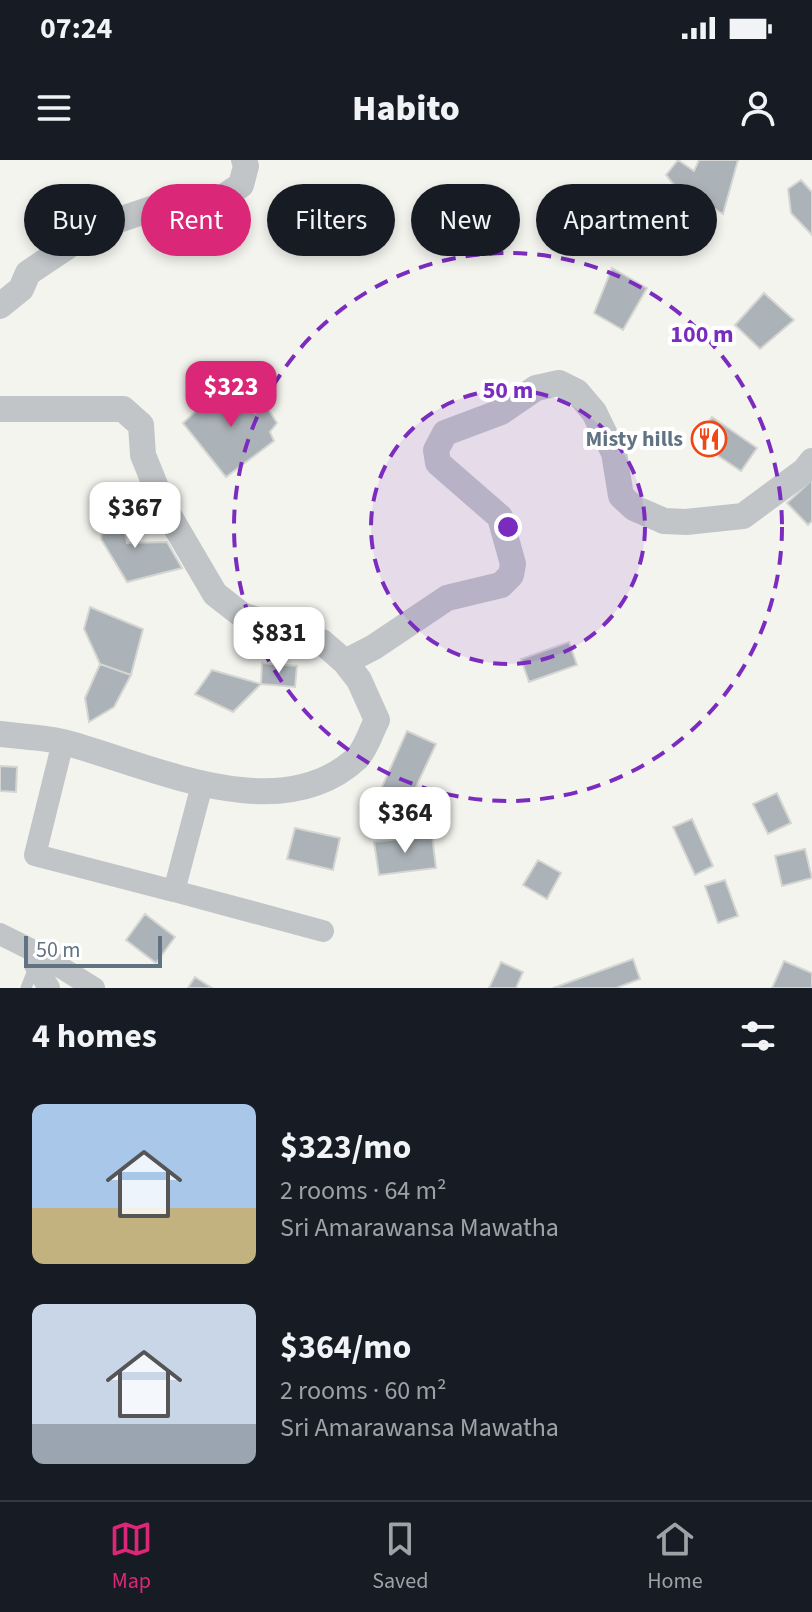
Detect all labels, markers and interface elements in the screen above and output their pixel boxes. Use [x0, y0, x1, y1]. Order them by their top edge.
text: 07:24 [40, 7, 112, 50]
text: Habito [352, 83, 460, 134]
icon: menu [32, 86, 76, 130]
icon: person [736, 86, 780, 130]
chip: Buy [24, 184, 125, 256]
chip: Rent [141, 184, 251, 256]
chip: Filters [267, 184, 395, 256]
chip: New [411, 184, 520, 256]
chip: Apartment [536, 184, 717, 256]
text: 100 m [670, 317, 734, 352]
pin: $323 [184, 361, 278, 429]
text: $323 [204, 368, 258, 405]
text: 50 m [483, 373, 533, 408]
restaurant icon: Misty hills [690, 420, 728, 458]
place label: Misty hills [586, 423, 683, 455]
pin: $367 [88, 482, 182, 550]
text: $367 [108, 489, 162, 526]
centre of rings [494, 513, 522, 541]
pin: $831 [232, 607, 326, 675]
text: $831 [252, 614, 306, 651]
pin: $364 [358, 787, 452, 855]
text: $364 [378, 794, 432, 831]
scale bar [24, 932, 162, 968]
text: 50 m [36, 934, 81, 966]
text: 4 homes [32, 1012, 157, 1061]
icon: filters [736, 1014, 780, 1058]
text: $323/mo [280, 1123, 411, 1172]
icon: home [96, 1136, 192, 1232]
text: 2 rooms · 64 m² [280, 1172, 447, 1209]
text: Sri Amarawansa Mawatha [280, 1209, 559, 1246]
text: $364/mo [280, 1323, 411, 1372]
icon: home [96, 1336, 192, 1432]
text: 2 rooms · 60 m² [280, 1372, 447, 1409]
text: Sri Amarawansa Mawatha [280, 1409, 559, 1446]
tab: Map [109, 1517, 153, 1597]
tab: Saved [372, 1517, 428, 1597]
tab: Home [647, 1517, 703, 1597]

